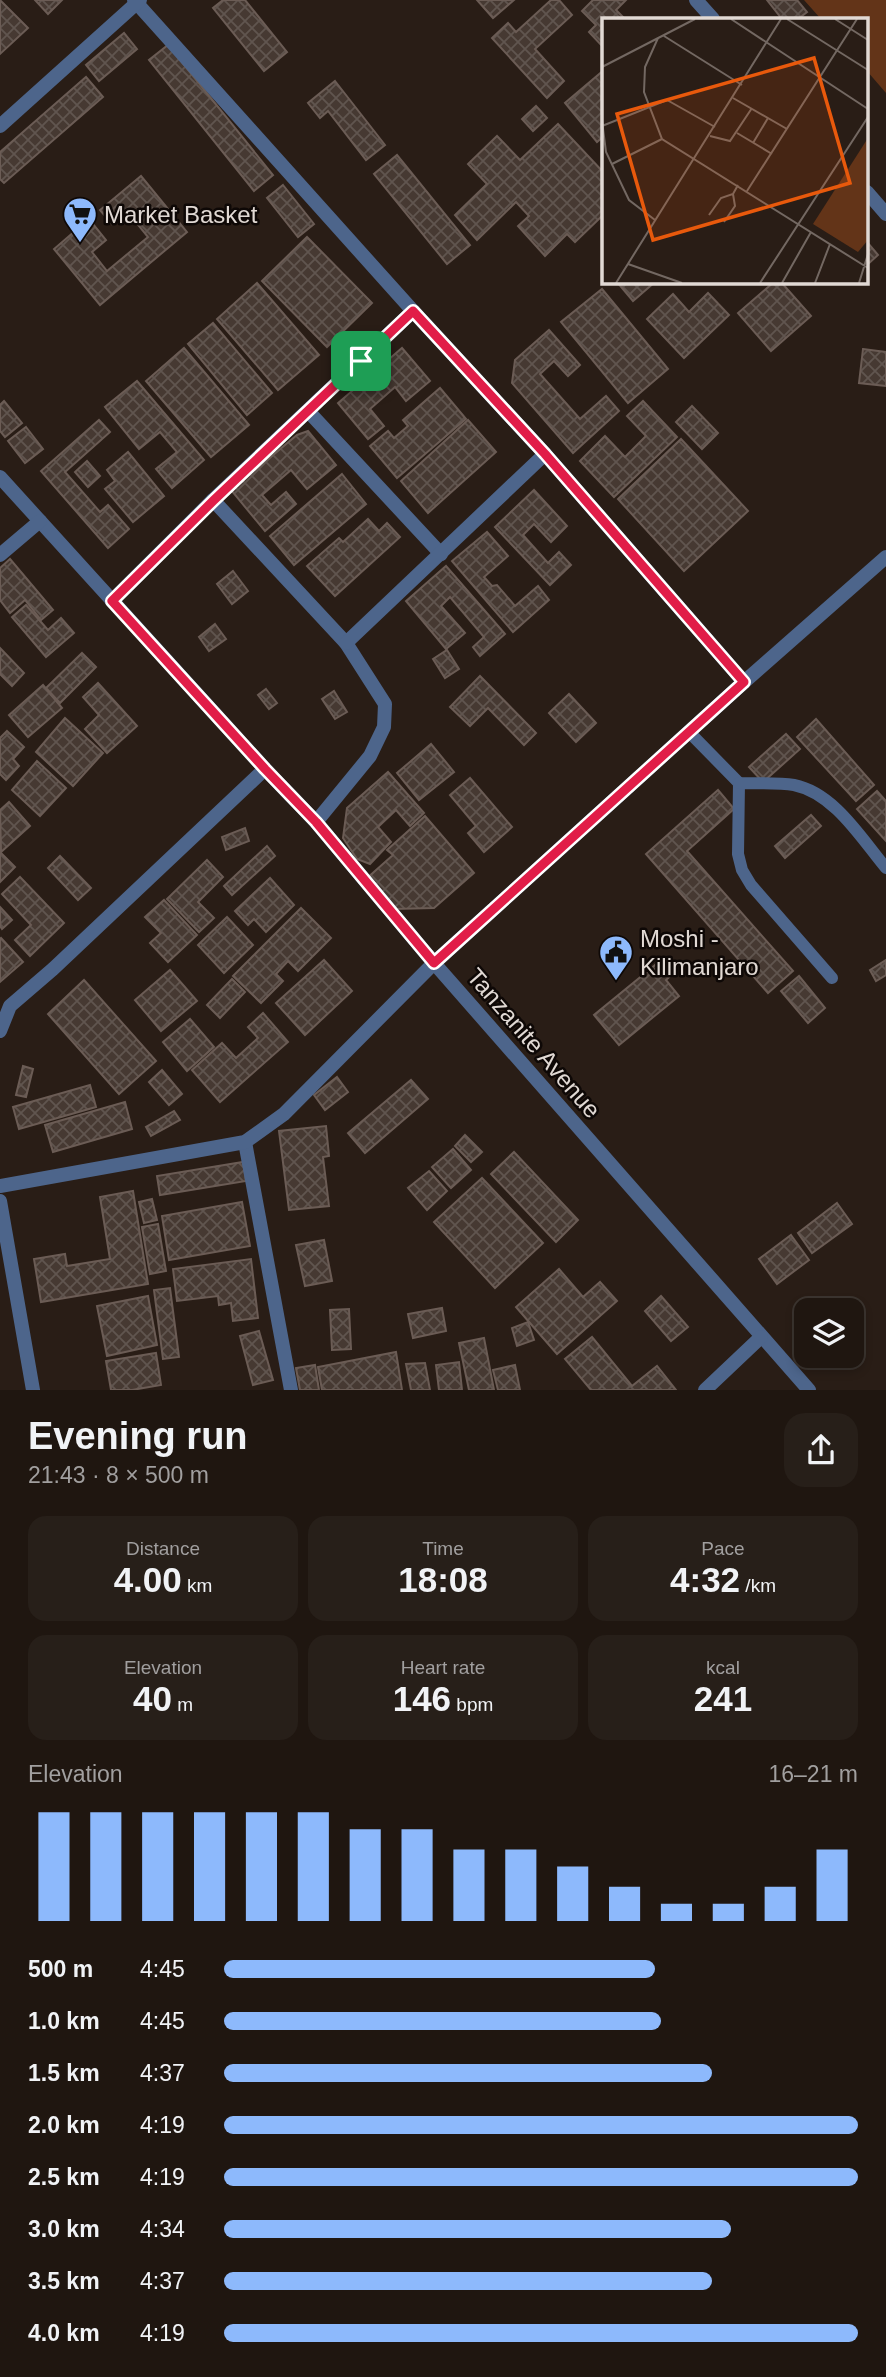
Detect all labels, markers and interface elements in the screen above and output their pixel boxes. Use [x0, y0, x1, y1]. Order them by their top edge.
inset map [602, 18, 868, 284]
supermarket icon: Market Basket [61, 195, 99, 244]
place label: Market Basket [104, 201, 258, 228]
pin [331, 331, 391, 391]
icon: arrive [342, 342, 380, 380]
place label: Moshi - Kilimanjaro [640, 925, 759, 980]
public building icon: Moshi - Kilimanjaro [597, 933, 635, 982]
street label: Tanzanite Avenue [462, 963, 606, 1123]
map controls [794, 1298, 864, 1368]
button: layers [794, 1298, 864, 1368]
button: share [784, 1413, 858, 1487]
text: Evening run [28, 1415, 248, 1457]
text: 21:43 · 8 × 500 m [28, 1462, 209, 1488]
text: Distance [126, 1538, 200, 1559]
text: Time [422, 1538, 464, 1559]
text: Pace [701, 1538, 745, 1559]
text: 4.00 [114, 1560, 182, 1599]
text: 18:08 [398, 1560, 488, 1599]
text: 4:32 [670, 1560, 740, 1599]
text: km [182, 1575, 212, 1596]
text: /km [740, 1575, 776, 1596]
text: Elevation [124, 1657, 202, 1678]
text: Heart rate [401, 1657, 485, 1678]
text: kcal [706, 1657, 740, 1678]
text: 40 [133, 1679, 172, 1718]
text: 146 [393, 1679, 451, 1718]
text: 241 [694, 1679, 752, 1718]
text: m [172, 1694, 193, 1715]
text: bpm [451, 1694, 493, 1715]
text: Elevation [28, 1761, 123, 1787]
text: 16–21 m [768, 1761, 858, 1787]
text: 500 m [28, 1956, 93, 1982]
text: 4:45 [140, 1956, 185, 1982]
text: 1.0 km [28, 2008, 100, 2034]
text: 4:45 [140, 2008, 185, 2034]
text: 1.5 km [28, 2060, 100, 2086]
text: 4:37 [140, 2060, 185, 2086]
text: 2.0 km [28, 2112, 100, 2138]
text: 4:19 [140, 2112, 185, 2138]
text: 2.5 km [28, 2164, 100, 2190]
text: 4:19 [140, 2164, 185, 2190]
text: 3.0 km [28, 2216, 100, 2242]
text: 4:34 [140, 2216, 185, 2242]
text: 3.5 km [28, 2268, 100, 2294]
text: 4:37 [140, 2268, 185, 2294]
text: 4.0 km [28, 2320, 100, 2346]
text: 4:19 [140, 2320, 185, 2346]

